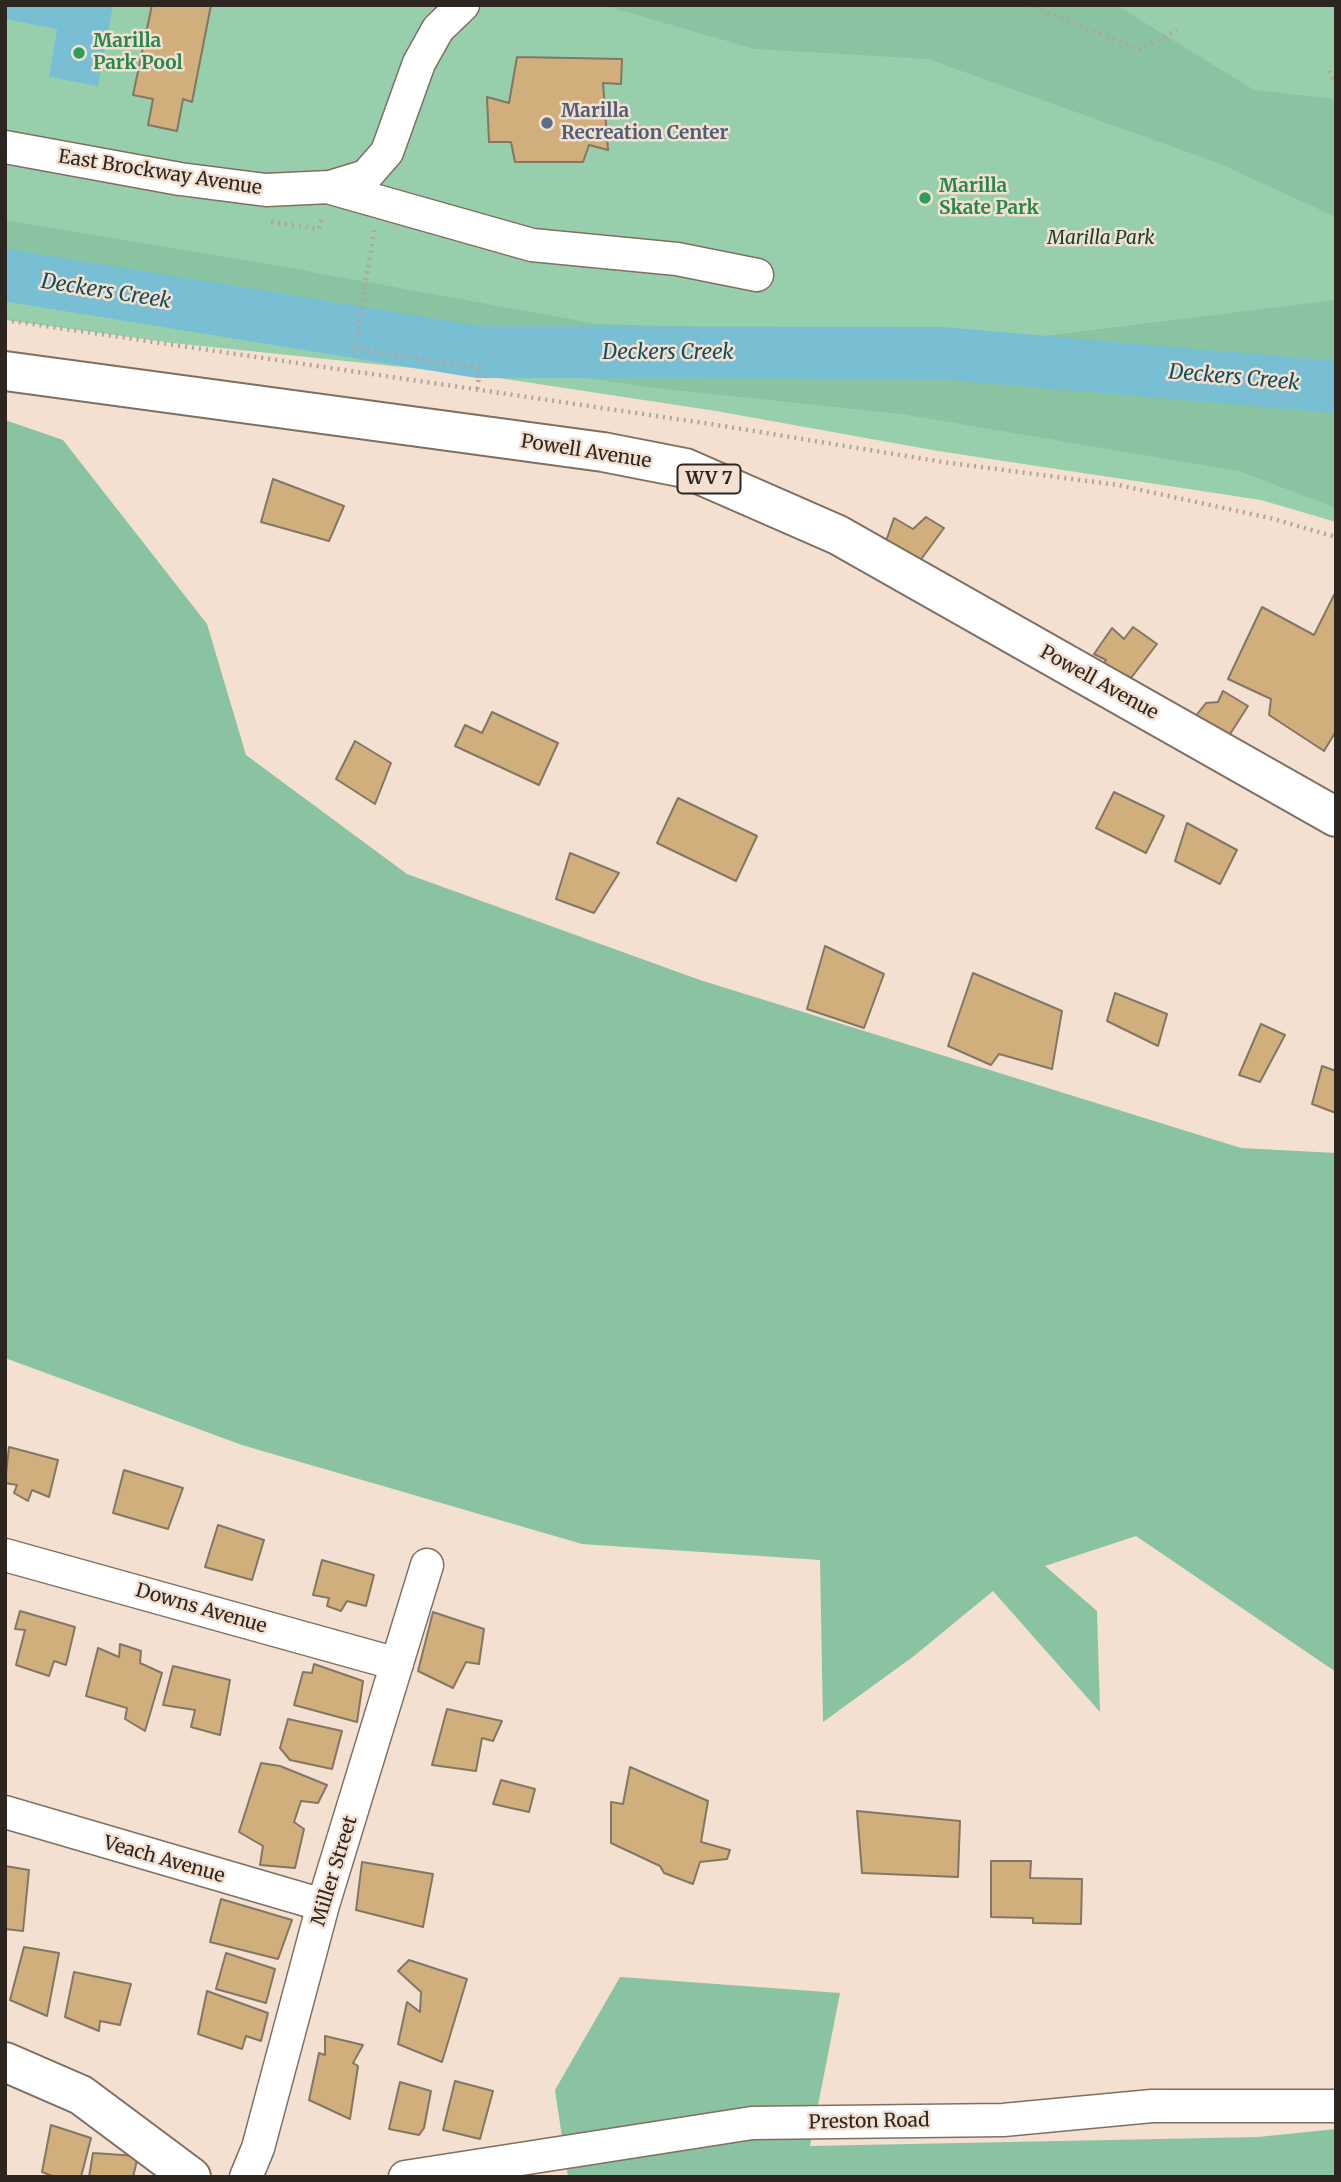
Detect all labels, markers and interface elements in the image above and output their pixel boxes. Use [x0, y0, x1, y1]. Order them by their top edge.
place label: Marilla Park Pool [93, 31, 183, 75]
marker: Marilla Park Pool [71, 45, 87, 61]
place label: Marilla Recreation Center [561, 101, 728, 145]
marker: Marilla Recreation Center [539, 115, 555, 131]
street label: East Brockway Avenue [57, 146, 263, 200]
place label: Marilla Skate Park [939, 176, 1039, 220]
marker: Marilla Skate Park [917, 190, 933, 206]
park label: Marilla Park [1047, 228, 1155, 250]
water label: Deckers Creek [39, 269, 173, 315]
water label: Deckers Creek [602, 340, 734, 366]
water label: Deckers Creek [1167, 360, 1301, 396]
street label: Powell Avenue [519, 430, 653, 474]
road number: WV 7 [678, 464, 740, 494]
street label: Powell Avenue [1036, 641, 1162, 725]
street label: Downs Avenue [133, 1579, 269, 1639]
street label: Miller Street [307, 1813, 363, 1929]
street label: Veach Avenue [101, 1832, 227, 1888]
street label: Preston Road [808, 2110, 930, 2134]

